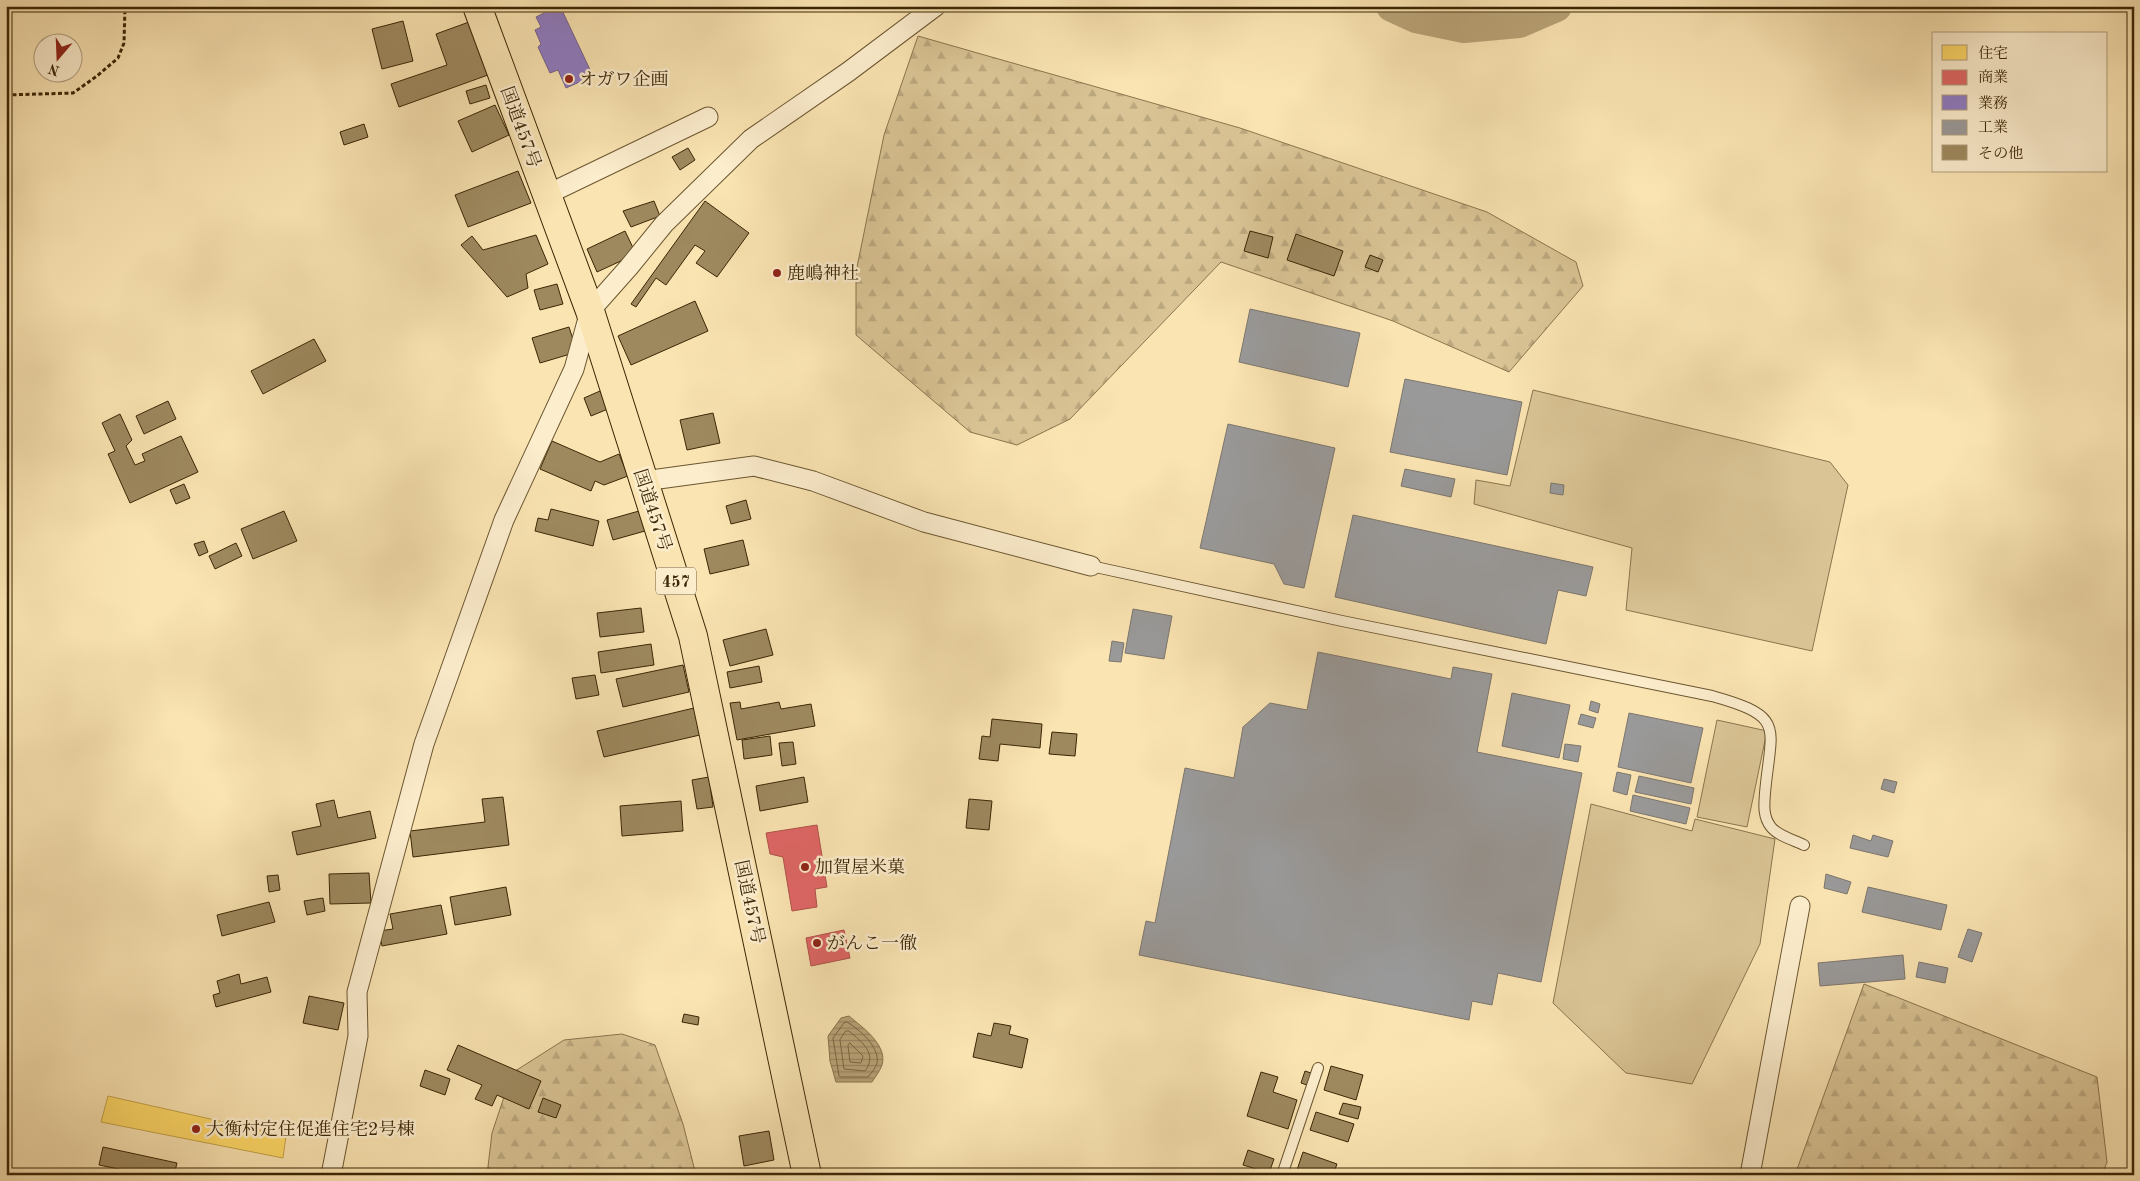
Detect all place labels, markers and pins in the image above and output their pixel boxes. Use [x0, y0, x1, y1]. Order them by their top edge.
place label: オガワ企画 [579, 69, 668, 89]
marker: オガワ企画 [563, 73, 575, 85]
place label: 鹿嶋神社 [787, 263, 859, 283]
marker: 鹿嶋神社 [771, 267, 783, 279]
place label: 加賀屋米菓 [815, 857, 905, 877]
marker: 加賀屋米菓 [799, 861, 811, 873]
place label: がんこ一徹 [827, 933, 917, 953]
marker: がんこ一徹 [811, 937, 823, 949]
place label: 大衡村定住促進住宅2号棟 [206, 1119, 414, 1139]
marker: 大衡村定住促進住宅2号棟 [190, 1123, 202, 1135]

